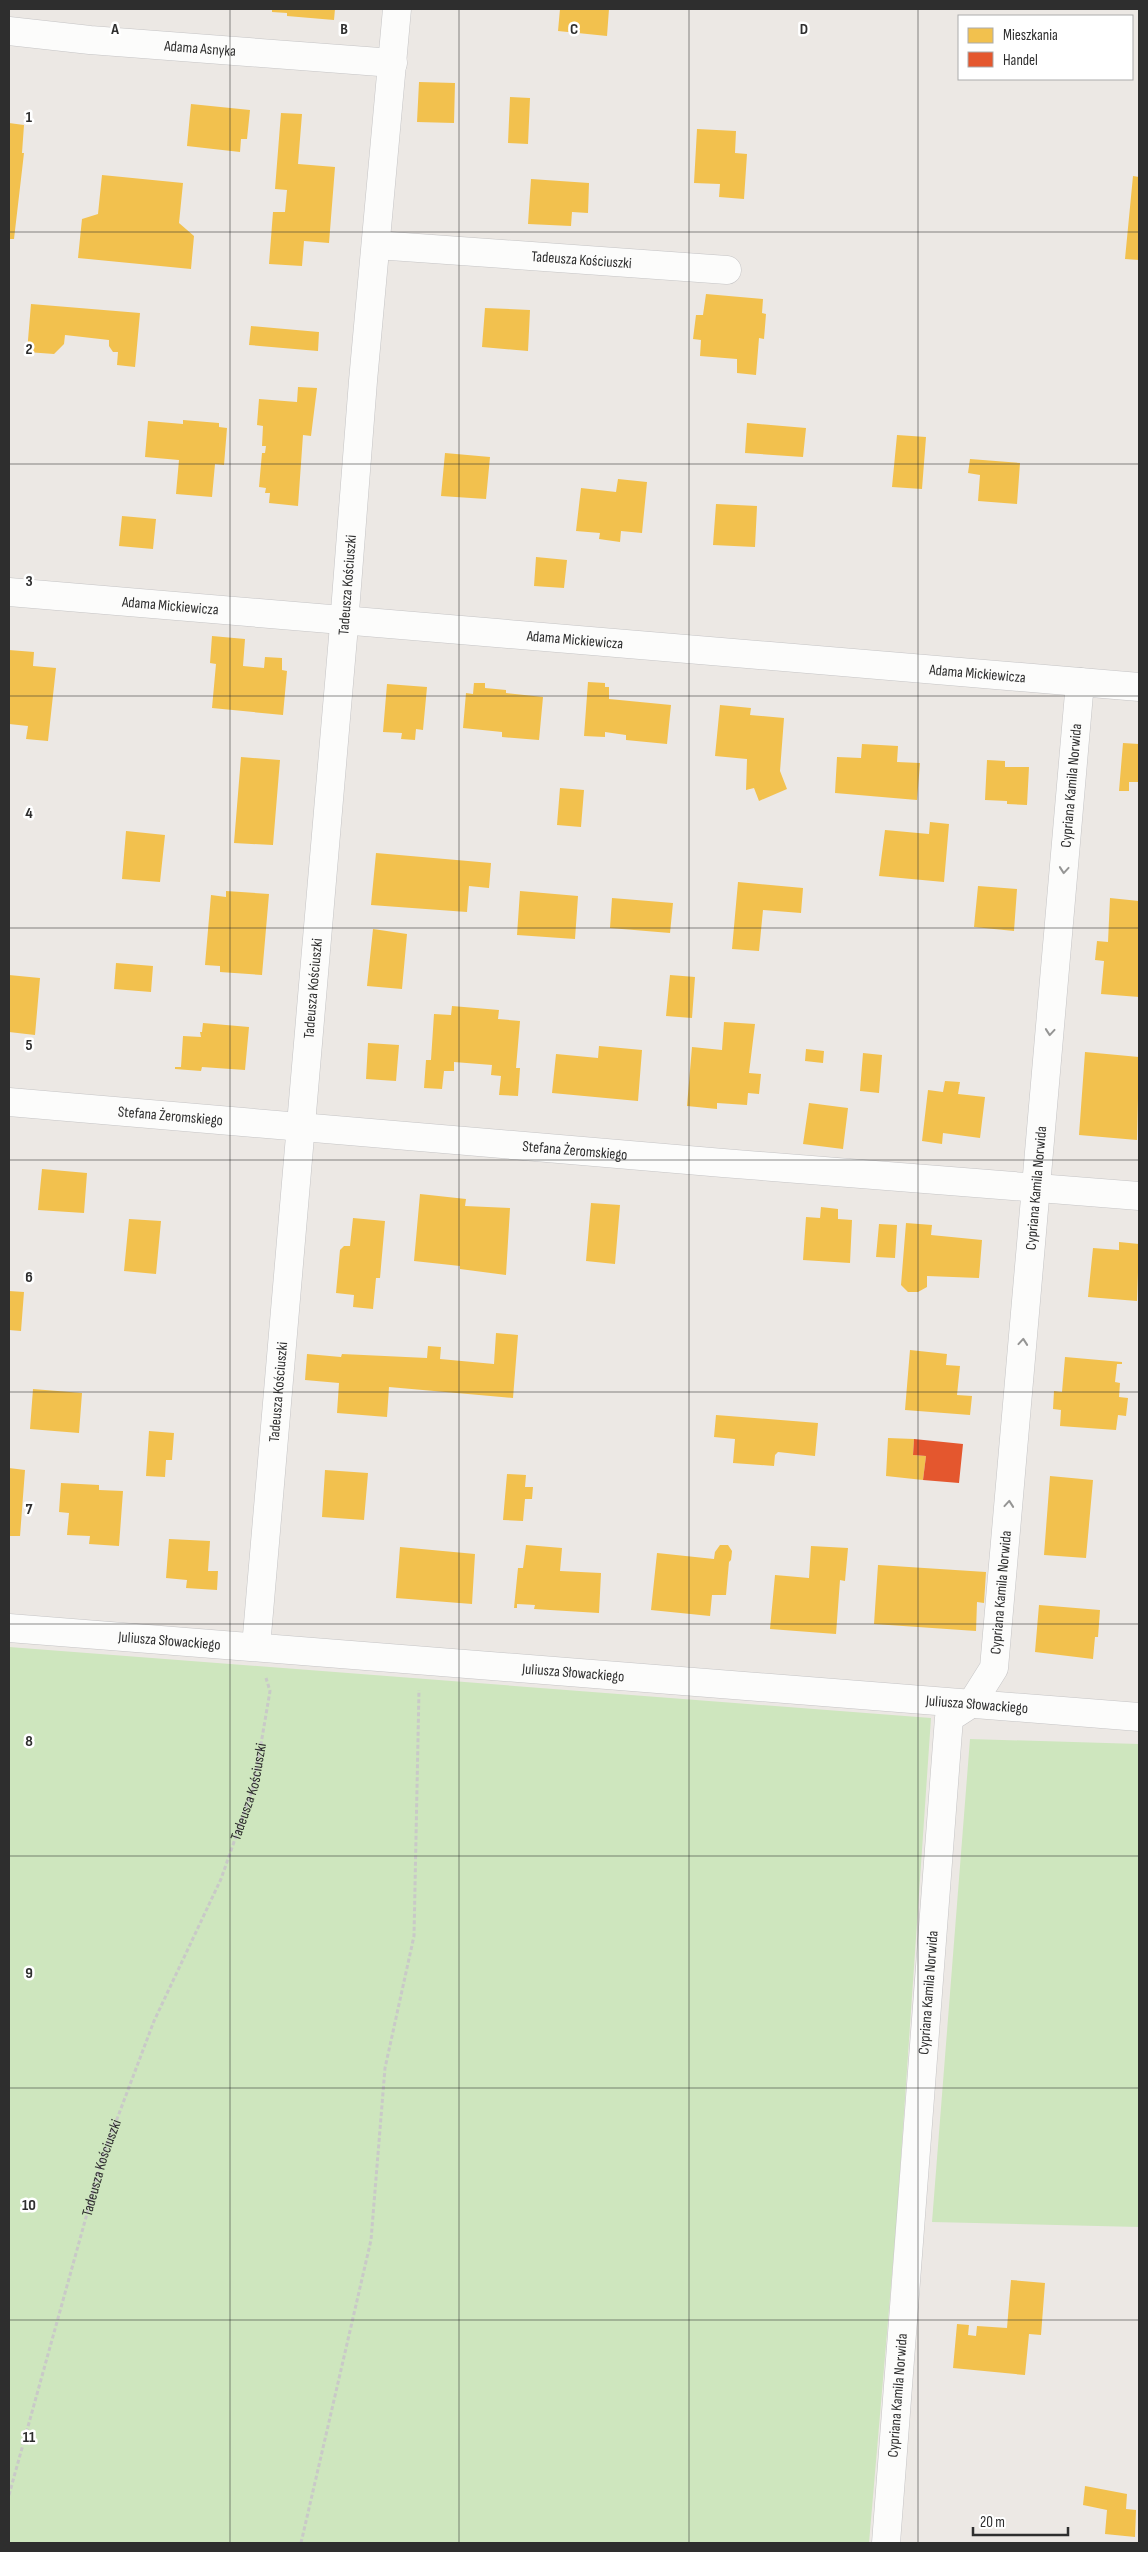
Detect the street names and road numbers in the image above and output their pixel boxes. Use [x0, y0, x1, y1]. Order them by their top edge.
street label: Adama Asnyka [163, 36, 237, 61]
street label: Tadeusza Kościuszki [531, 247, 633, 273]
street label: Tadeusza Kościuszki [334, 534, 360, 636]
street label: Adama Mickiewicza [120, 592, 220, 619]
street label: Adama Mickiewicza [525, 626, 624, 653]
street label: Adama Mickiewicza [928, 660, 1027, 687]
street label: Cypriana Kamila Norwida [1056, 723, 1086, 848]
street label: Tadeusza Kościuszki [299, 937, 327, 1039]
street label: Stefana Żeromskiego [117, 1102, 224, 1130]
street label: Cypriana Kamila Norwida [1021, 1125, 1051, 1251]
street label: Stefana Żeromskiego [522, 1136, 628, 1164]
street label: Tadeusza Kościuszki [264, 1341, 292, 1443]
street label: Cypriana Kamila Norwida [986, 1530, 1015, 1655]
street label: Juliusza Słowackiego [117, 1627, 221, 1654]
street label: Juliusza Słowackiego [520, 1659, 625, 1686]
street label: Juliusza Słowackiego [924, 1691, 1029, 1718]
street label: Tadeusza Kościuszki [226, 1741, 271, 1843]
street label: Cypriana Kamila Norwida [914, 1930, 942, 2055]
street label: Tadeusza Kościuszki [77, 2116, 126, 2218]
street label: Cypriana Kamila Norwida [883, 2333, 911, 2458]

